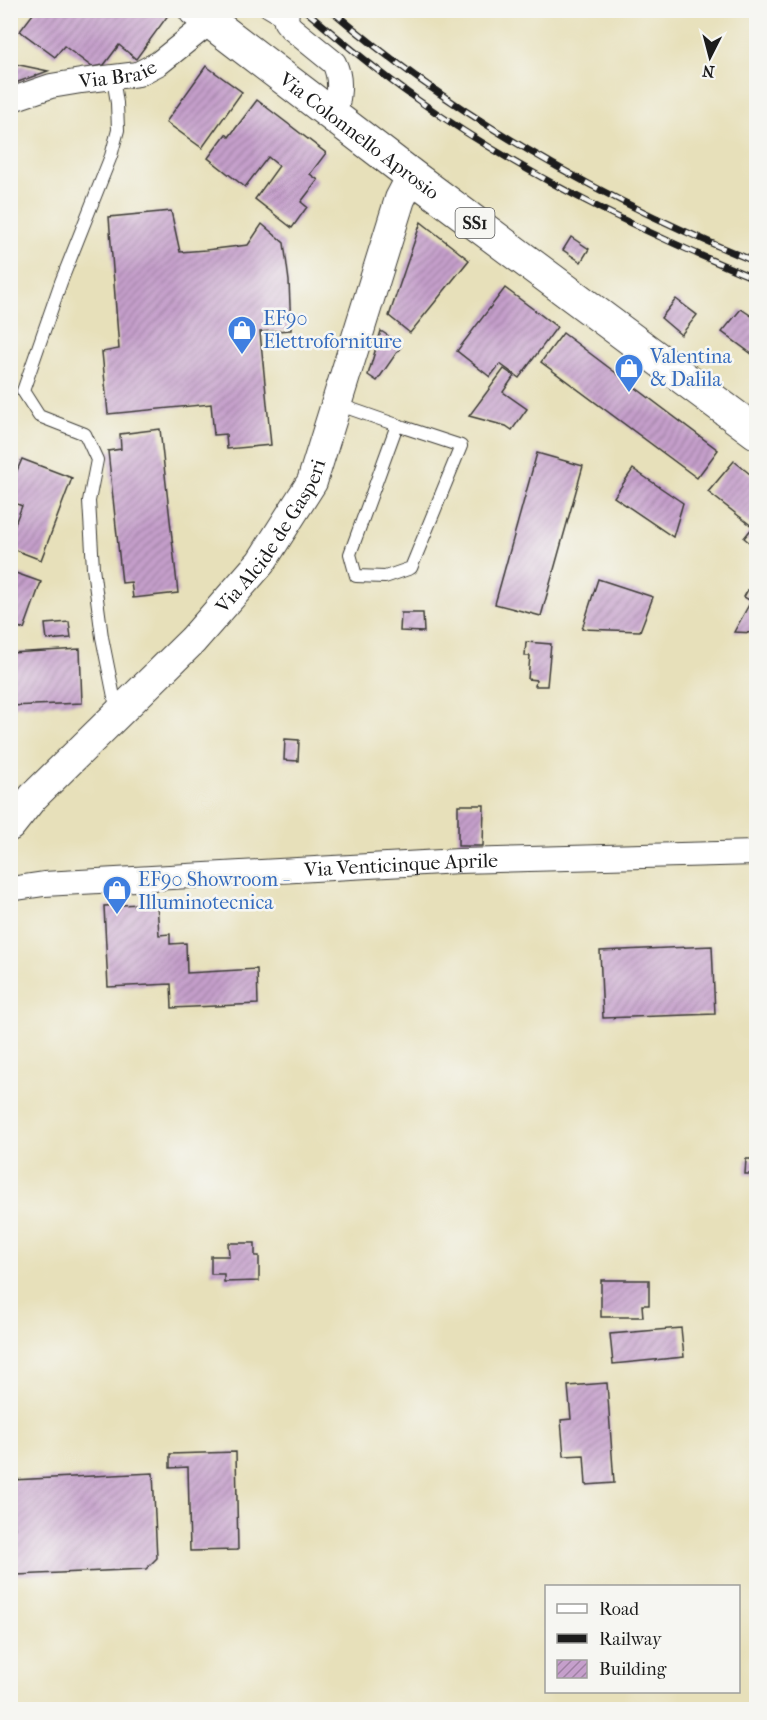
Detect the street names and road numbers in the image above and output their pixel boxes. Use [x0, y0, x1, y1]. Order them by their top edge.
street label: Via Braie [76, 55, 161, 93]
street label: Via Colonnello Aprosio [274, 67, 444, 204]
road number: SS1 [456, 208, 494, 238]
street label: Via Alcide de Gasperi [210, 456, 330, 618]
street label: Via Venticinque Aprile [303, 849, 498, 882]

